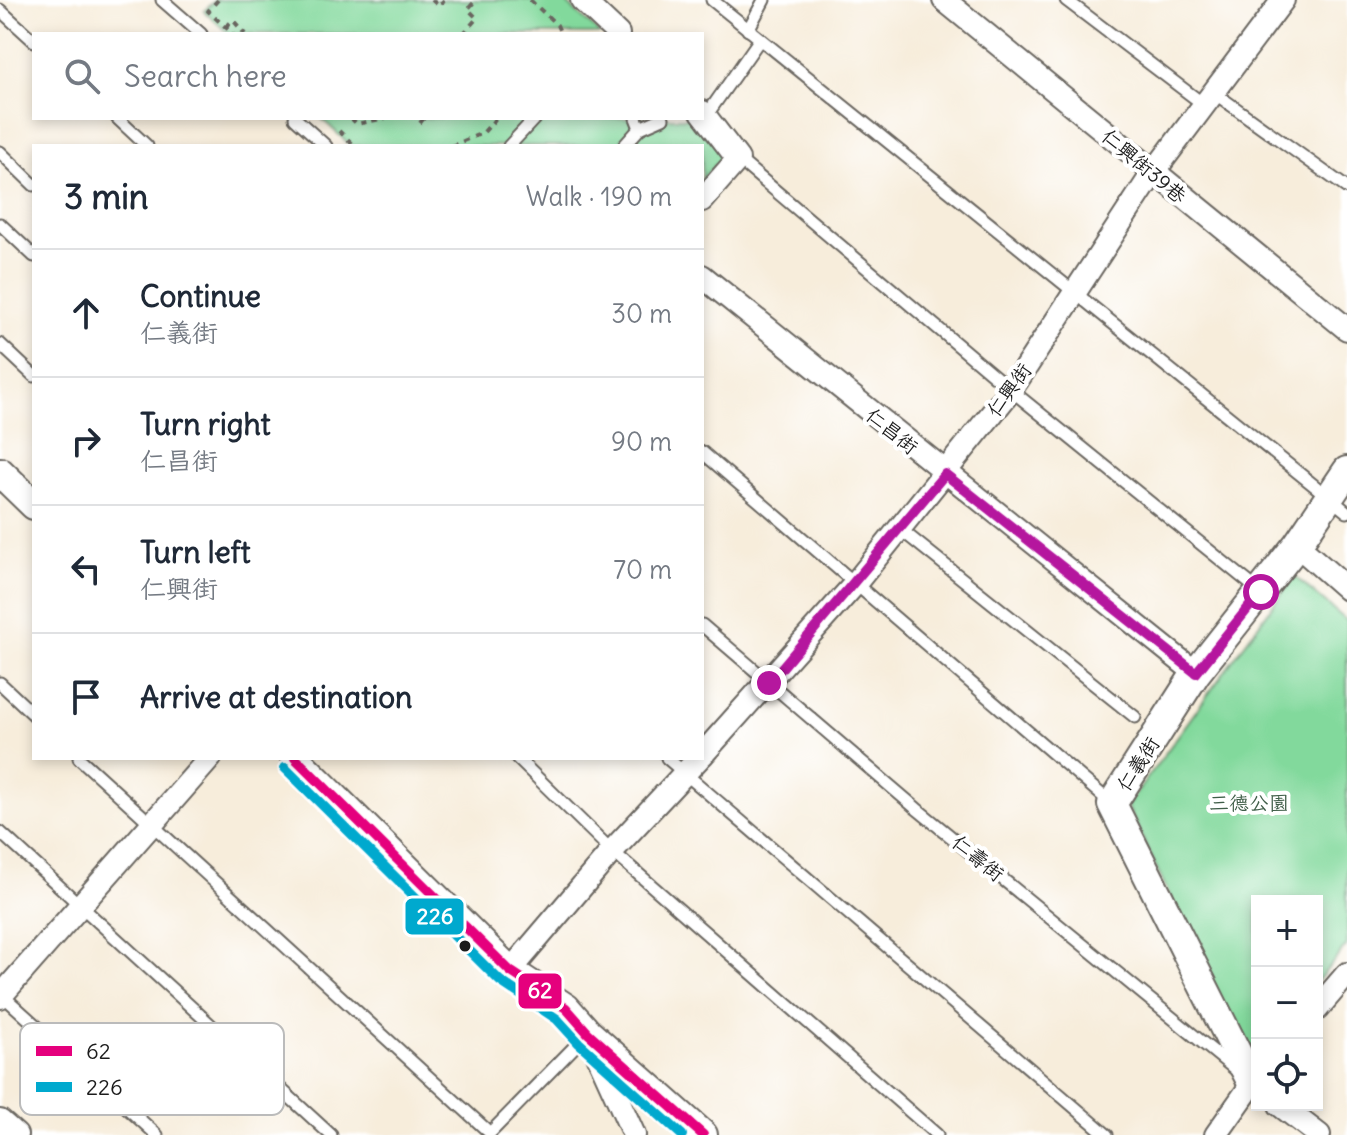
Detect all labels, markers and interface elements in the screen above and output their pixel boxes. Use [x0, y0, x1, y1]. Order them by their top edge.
search box [32, 32, 704, 120]
icon: search [60, 54, 104, 98]
text: Search here [124, 57, 287, 95]
street label: 仁興街39巷 [1097, 123, 1193, 209]
text: 3 min [64, 175, 149, 218]
text: Walk · 190 m [526, 180, 672, 213]
text: Continue [140, 277, 261, 315]
icon: ahead [64, 291, 108, 335]
text: 30 m [611, 297, 672, 330]
text: 仁義街 [140, 316, 218, 349]
street label: 仁興街 [981, 358, 1036, 421]
street label: 仁昌街 [861, 402, 923, 459]
text: Turn right [140, 405, 271, 443]
icon: right [64, 419, 108, 463]
text: 90 m [611, 425, 672, 458]
text: 仁昌街 [140, 444, 218, 477]
text: Turn left [140, 533, 251, 571]
icon: left [64, 547, 108, 591]
text: 70 m [613, 553, 672, 586]
text: 仁興街 [140, 572, 218, 605]
route start [1243, 574, 1279, 610]
route end [751, 665, 787, 701]
icon: arrive [64, 675, 108, 719]
text: Arrive at destination [140, 678, 412, 716]
street label: 仁義街 [1111, 732, 1164, 796]
park label: 三德公園 [1209, 790, 1289, 815]
street label: 仁壽街 [947, 829, 1009, 886]
map controls [1251, 895, 1323, 1111]
button: + [1251, 895, 1323, 967]
line badge: 226 [404, 897, 465, 936]
text: 226 [417, 902, 453, 930]
unlabelled marker [457, 938, 473, 954]
button: − [1251, 967, 1323, 1039]
line badge: 62 [517, 972, 563, 1010]
text: 62 [528, 976, 552, 1004]
legend [20, 1023, 284, 1115]
text: 62 [86, 1037, 111, 1065]
button: locate [1251, 1039, 1323, 1111]
text: 226 [86, 1073, 123, 1101]

